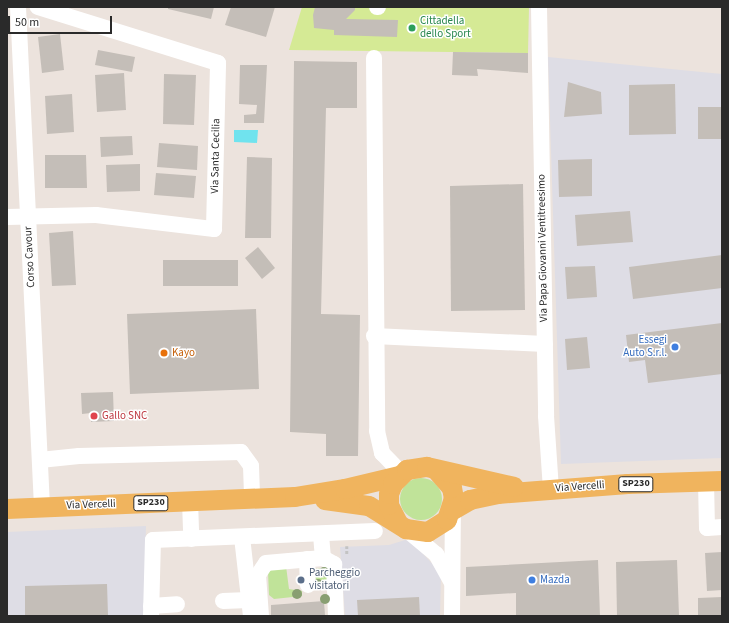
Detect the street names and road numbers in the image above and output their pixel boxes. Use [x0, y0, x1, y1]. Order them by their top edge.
street label: Via Santa Cecilia [209, 118, 223, 194]
street label: Via Papa Giovanni Ventitreesimo [535, 174, 551, 322]
street label: Corso Cavour [22, 226, 38, 288]
road number: SP230 [618, 476, 654, 492]
street label: Via Vercelli [555, 479, 605, 495]
road number: SP230 [133, 495, 169, 511]
street label: Via Vercelli [66, 498, 116, 512]

